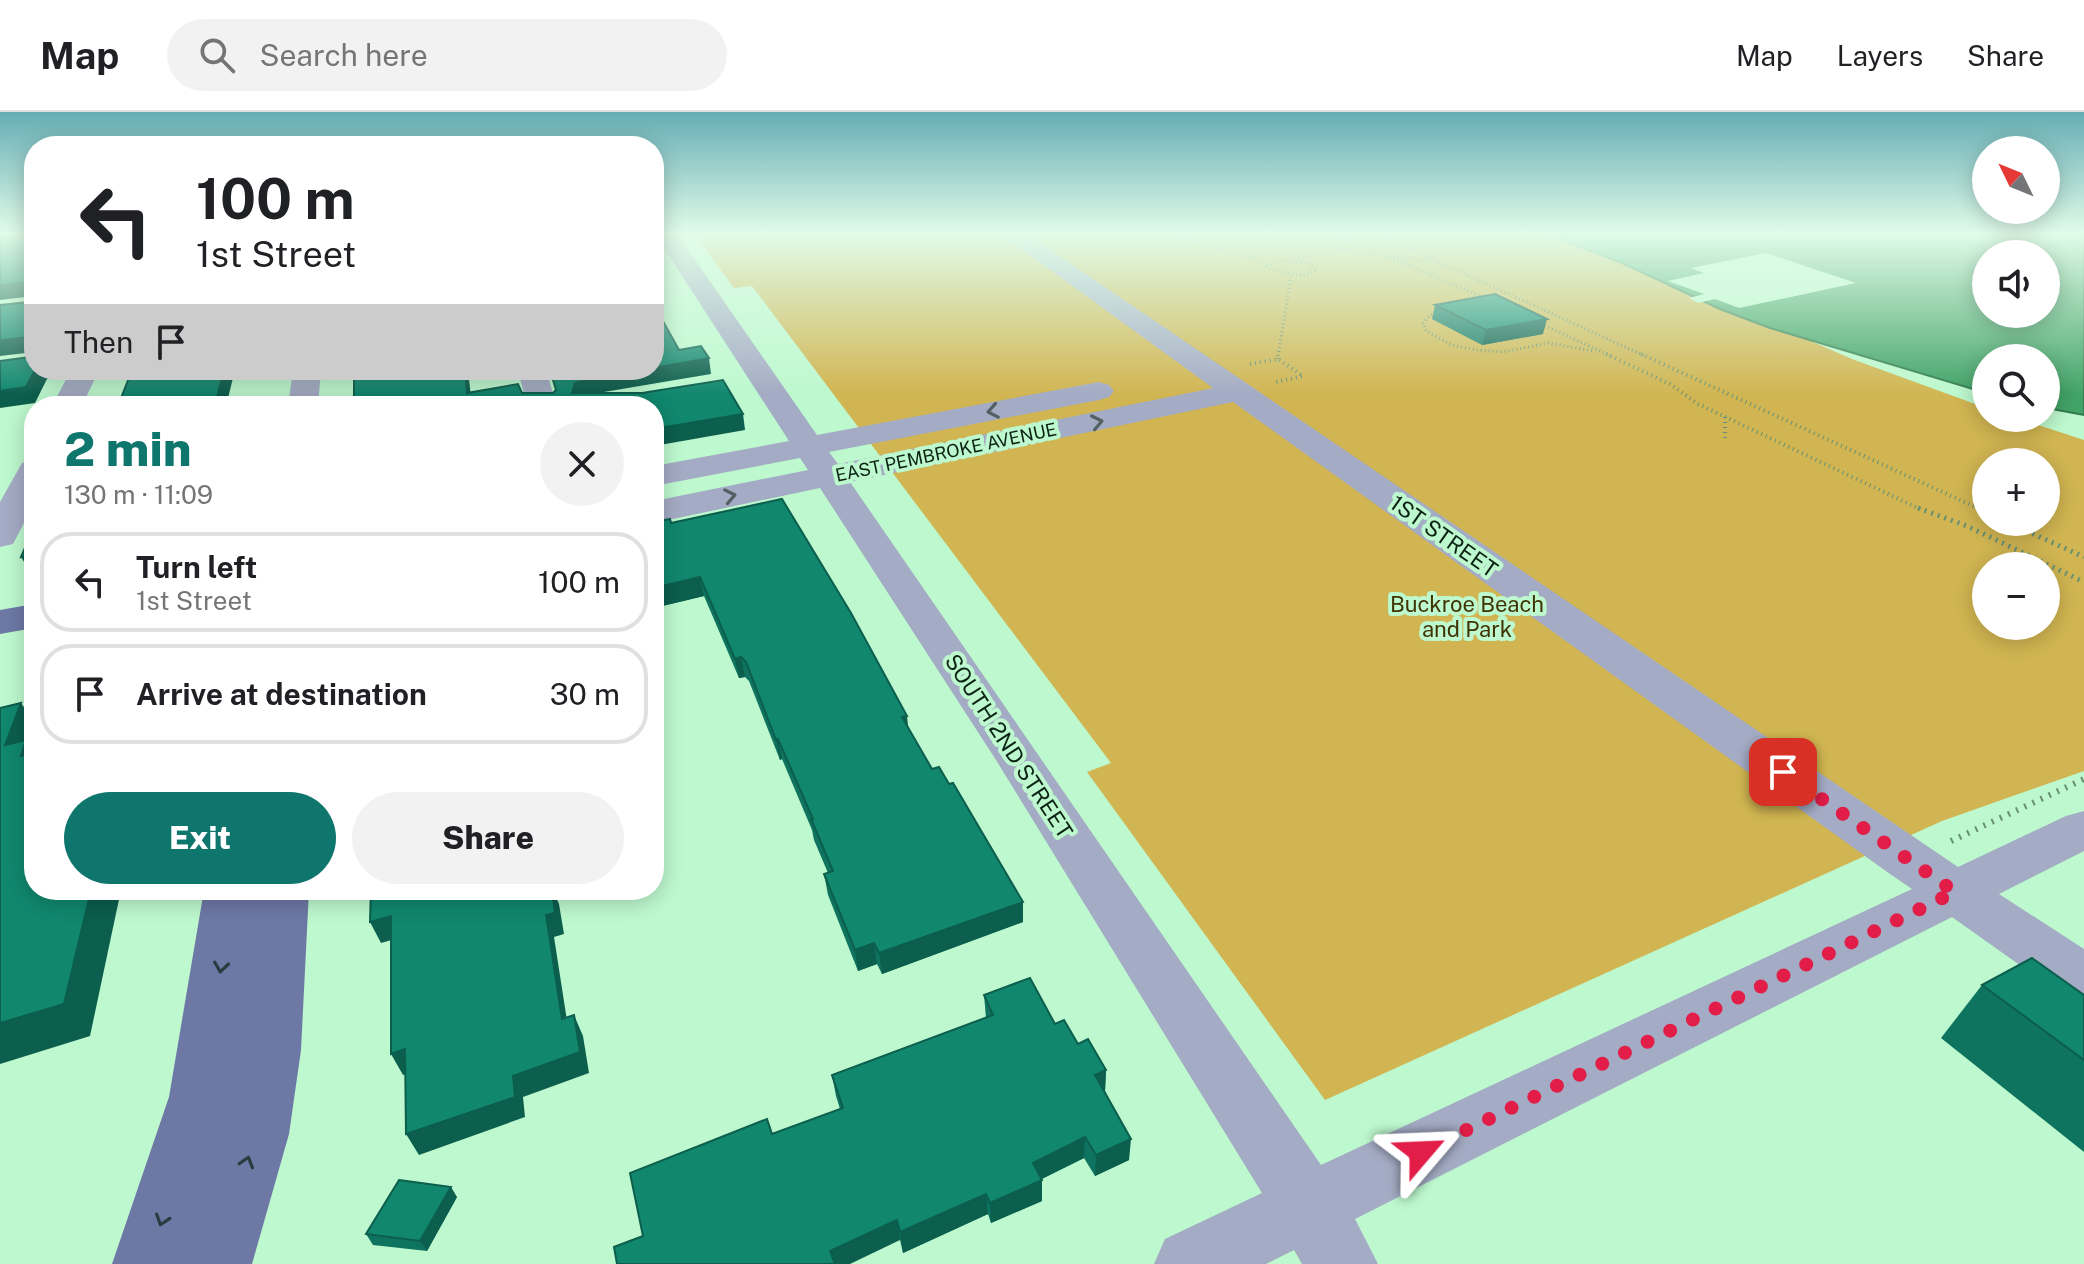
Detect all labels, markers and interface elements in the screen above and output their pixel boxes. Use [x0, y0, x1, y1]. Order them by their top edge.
search box [167, 19, 727, 91]
text: Map [40, 33, 119, 78]
icon: search [195, 33, 239, 77]
text: Search here [259, 37, 428, 73]
text: Map [1736, 39, 1793, 72]
text: Layers [1837, 39, 1923, 72]
text: Share [1967, 39, 2044, 72]
north arrow [1972, 136, 2060, 224]
map controls [1972, 136, 2060, 640]
text: 100 m [196, 166, 355, 232]
icon: left [64, 168, 168, 272]
text: 1st Street [196, 233, 356, 275]
button: sound [1972, 240, 2060, 328]
icon: arrive [149, 320, 193, 364]
text: Then [64, 324, 133, 360]
button: search [1972, 344, 2060, 432]
one-way arrow [987, 402, 1000, 419]
one-way arrow [1091, 414, 1104, 431]
street label: EAST PEMBROKE AVENUE [833, 418, 1059, 486]
text: 2 min [64, 420, 192, 477]
button: close [540, 422, 624, 506]
button: + [1972, 448, 2060, 536]
text: 130 m · 11:09 [64, 479, 213, 510]
one-way arrow [724, 489, 737, 506]
street label: 1ST STREET [1385, 490, 1503, 582]
text: Turn left [136, 549, 257, 585]
button: − [1972, 552, 2060, 640]
icon: left [68, 560, 112, 604]
text: 100 m [538, 564, 620, 600]
text: 1st Street [136, 585, 252, 616]
park label: Buckroe Beach and Park [1390, 591, 1544, 642]
street label: SOUTH 2ND STREET [940, 649, 1078, 843]
icon: arrive [68, 672, 112, 716]
text: Arrive at destination [136, 676, 427, 712]
text: 30 m [550, 676, 620, 712]
pin [1749, 738, 1817, 806]
icon: arrive [1761, 750, 1805, 794]
button: Exit [64, 792, 336, 884]
button: Share [352, 792, 624, 884]
one-way arrow [213, 961, 230, 974]
position arrow [1379, 1110, 1463, 1194]
one-way arrow [238, 1156, 254, 1170]
one-way arrow [155, 1212, 171, 1226]

